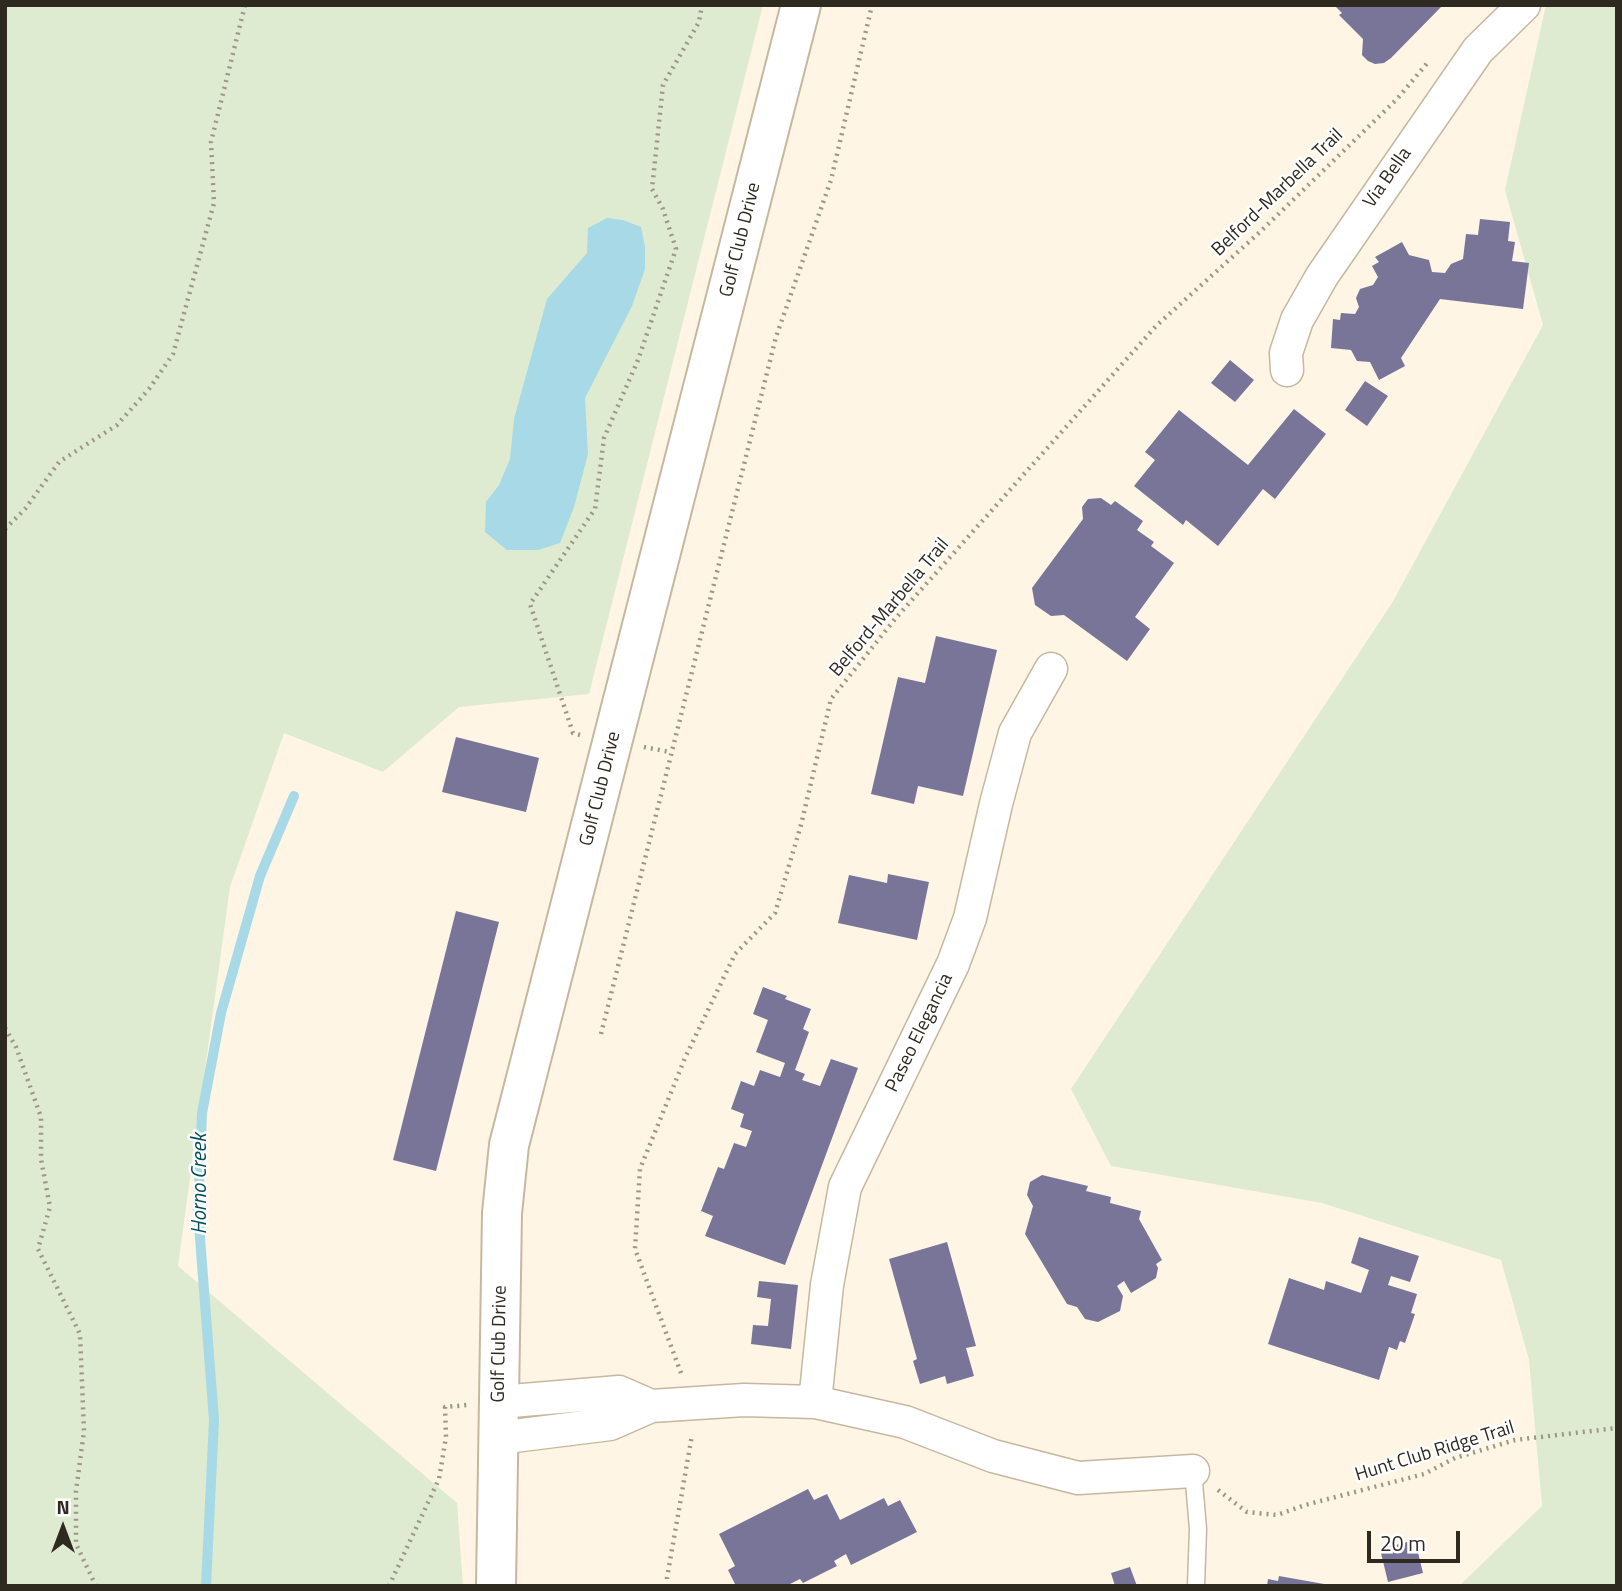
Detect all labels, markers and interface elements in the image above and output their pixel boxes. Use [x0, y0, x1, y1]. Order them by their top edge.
street label: Belford-Marbella Trail [1208, 124, 1348, 262]
street label: Via Bella [1359, 143, 1417, 213]
street label: Golf Club Drive [716, 180, 766, 300]
street label: Belford-Marbella Trail [825, 534, 955, 682]
street label: Golf Club Drive [576, 729, 626, 849]
street label: Paseo Elegancia [881, 970, 959, 1096]
water label: Horno Creek [188, 1133, 214, 1235]
street label: Golf Club Drive [488, 1285, 512, 1403]
street label: Hunt Club Ridge Trail [1353, 1417, 1517, 1487]
text: N [56, 1492, 70, 1521]
north arrow [28, 1493, 98, 1563]
scale bar [1370, 1518, 1463, 1562]
text: 20 m [1380, 1527, 1426, 1559]

